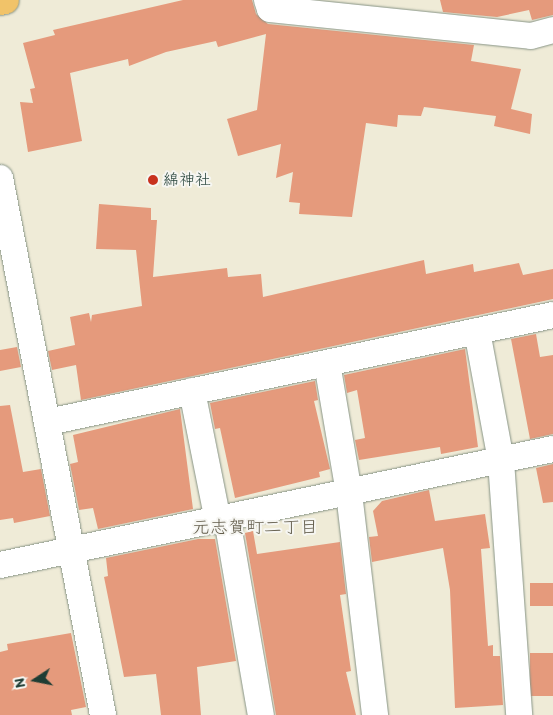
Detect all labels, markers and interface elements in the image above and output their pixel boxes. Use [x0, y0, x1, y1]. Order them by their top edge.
place label: 綿神社 [163, 170, 211, 190]
marker: 綿神社 [147, 174, 159, 186]
district label: 元志賀町二丁目 [192, 516, 318, 538]
north arrow [10, 655, 60, 705]
text: N [11, 677, 29, 689]

